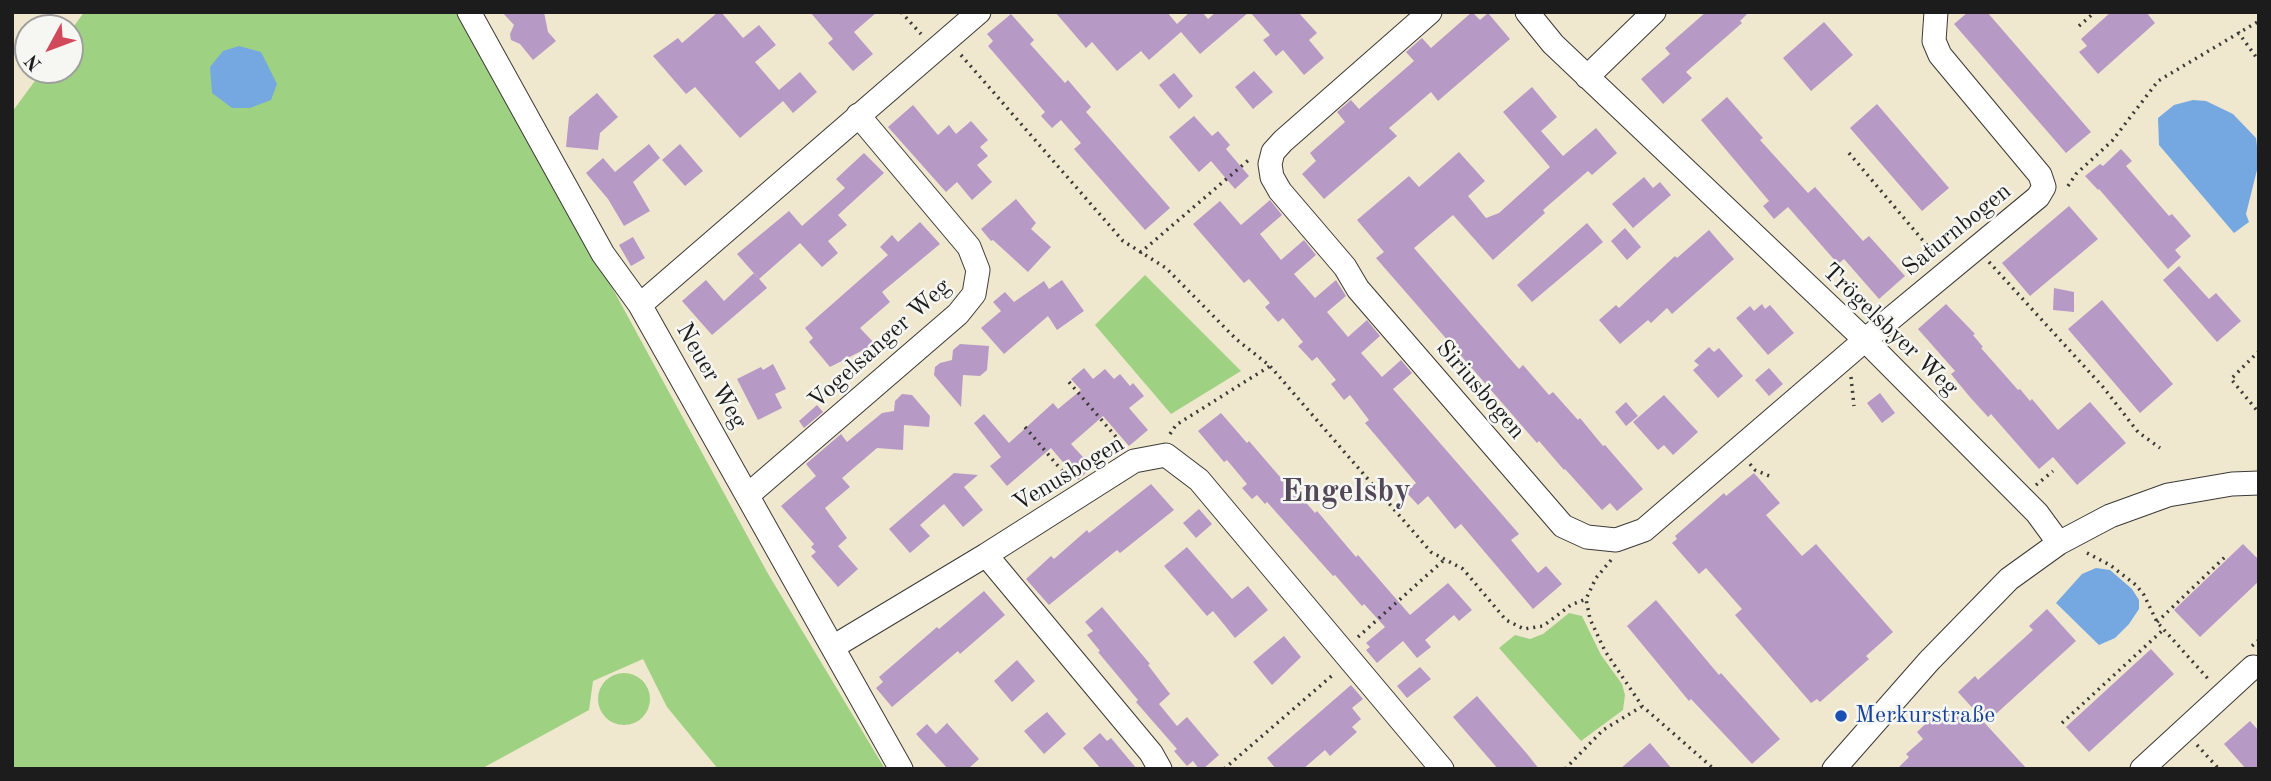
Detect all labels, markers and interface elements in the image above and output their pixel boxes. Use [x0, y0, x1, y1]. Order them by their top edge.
north arrow [14, 14, 84, 84]
text: N [22, 50, 46, 74]
street label: Saturnbogen [1897, 177, 2017, 283]
street label: Trögelsbyer Weg [1816, 258, 1964, 402]
street label: Vogelsanger Weg [803, 272, 957, 416]
street label: Neuer Weg [669, 318, 753, 434]
street label: Siriusbogen [1429, 334, 1531, 446]
street label: Venusbogen [1008, 430, 1130, 518]
district label: Engelsby [1281, 474, 1411, 512]
place label: Merkurstraße [1855, 702, 1995, 730]
marker: Merkurstraße [1833, 708, 1849, 724]

